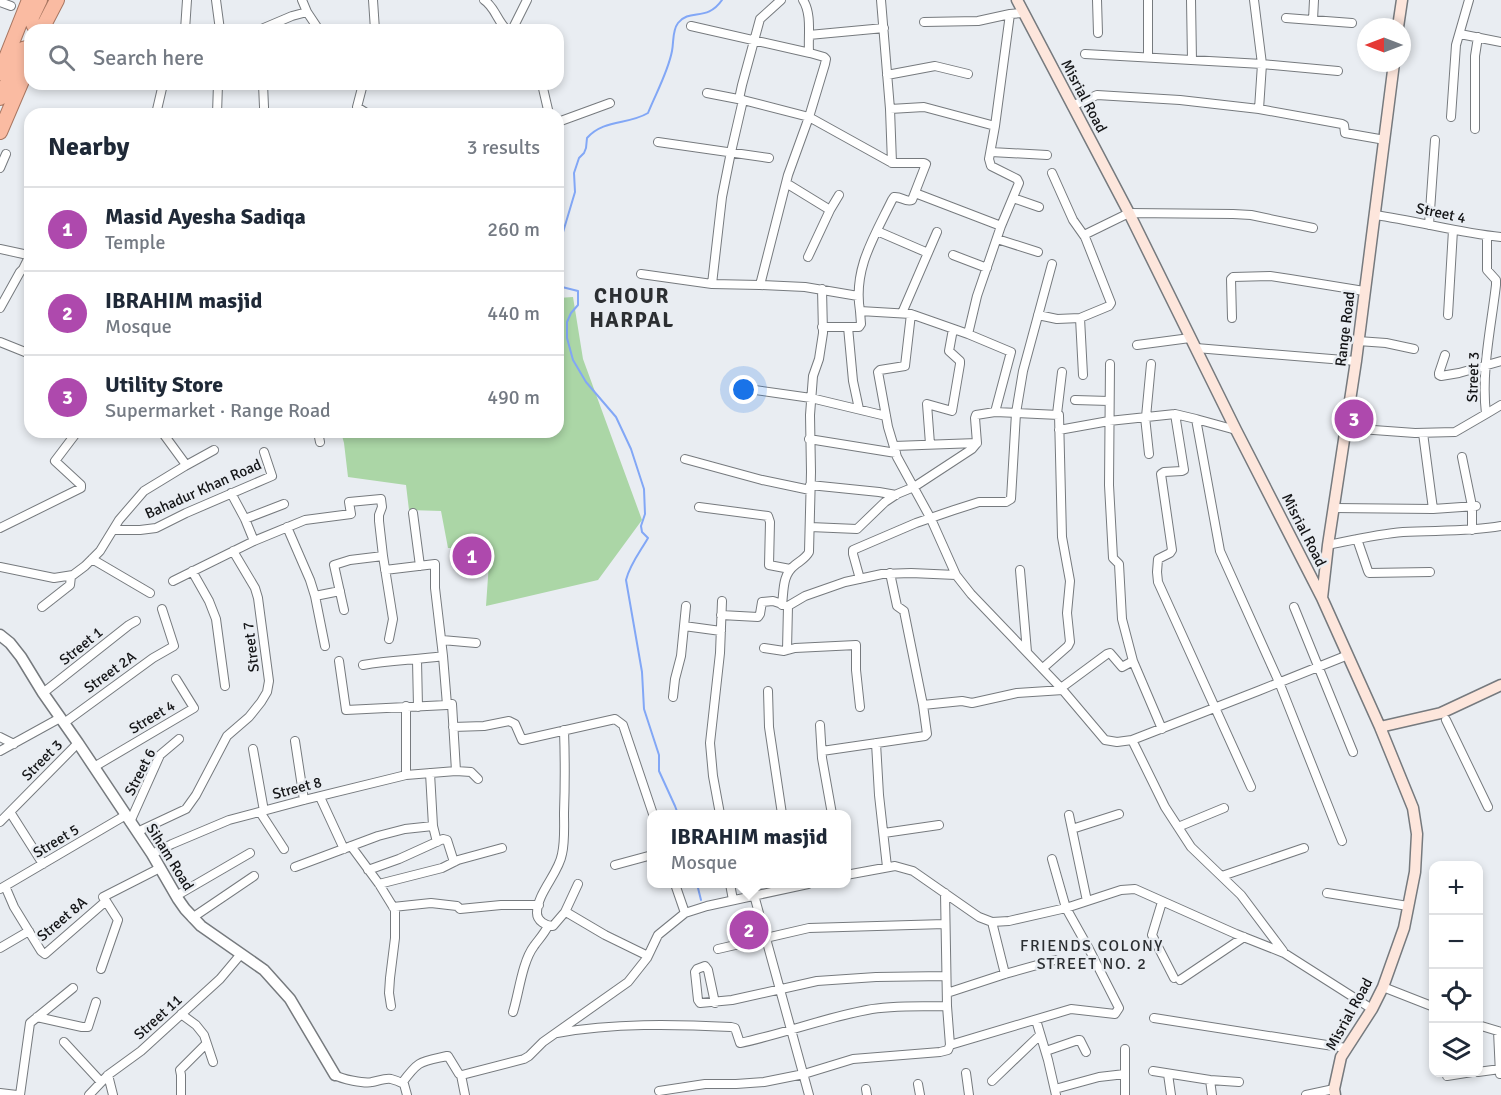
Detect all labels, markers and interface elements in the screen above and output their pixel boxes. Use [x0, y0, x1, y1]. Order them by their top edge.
north arrow [1357, 18, 1411, 72]
search box [24, 24, 564, 90]
icon: search [45, 41, 78, 74]
text: Search here [93, 44, 204, 71]
street label: Misrial Road [1057, 56, 1111, 136]
text: Nearby [48, 131, 129, 163]
text: 3 results [467, 135, 540, 160]
street label: Street 4 [1414, 199, 1468, 227]
text: Masid Ayesha Sadiqa [105, 203, 306, 230]
text: 1 [62, 217, 73, 242]
text: 260 m [487, 217, 540, 242]
text: Temple [105, 230, 165, 255]
district label: CHOUR HARPAL [589, 283, 675, 333]
text: IBRAHIM masjid [105, 287, 262, 314]
street label: Range Road [1331, 290, 1359, 368]
text: 2 [62, 301, 73, 326]
text: 440 m [487, 301, 540, 326]
text: Mosque [105, 314, 172, 339]
street label: Street 3 [1463, 351, 1483, 403]
text: Utility Store [105, 371, 223, 398]
your location [729, 375, 758, 404]
text: 3 [62, 385, 73, 410]
text: 490 m [487, 385, 540, 410]
pin: 3 [1334, 396, 1374, 442]
text: Supermarket · Range Road [105, 398, 331, 423]
street label: Bahadur Khan Road [142, 455, 264, 523]
street label: Misrial Road [1278, 490, 1330, 570]
pin: 1 [452, 534, 492, 578]
street label: Street 7 [239, 621, 263, 673]
street label: Street 1 [56, 623, 106, 669]
street label: Street 2A [81, 647, 139, 697]
street label: Street 4 [126, 696, 178, 738]
street label: Street 3 [18, 736, 66, 784]
street label: Street 6 [121, 745, 159, 799]
street label: Street 8 [270, 773, 324, 803]
popup [647, 810, 851, 888]
street label: Street 5 [30, 820, 82, 862]
street label: Siham Road [142, 820, 198, 894]
text: IBRAHIM masjid [670, 823, 828, 850]
text: Mosque [670, 850, 737, 875]
map controls [1429, 861, 1483, 1077]
button: + [1429, 861, 1483, 915]
street label: Street 8A [33, 893, 91, 945]
pin: 2 [730, 908, 768, 952]
button: − [1429, 915, 1483, 969]
district label: FRIENDS COLONY STREET NO. 2 [1020, 936, 1164, 974]
button: locate [1429, 969, 1483, 1023]
street label: Misrial Road [1322, 975, 1376, 1053]
street label: Street 11 [130, 991, 186, 1043]
button: layers [1429, 1023, 1483, 1077]

